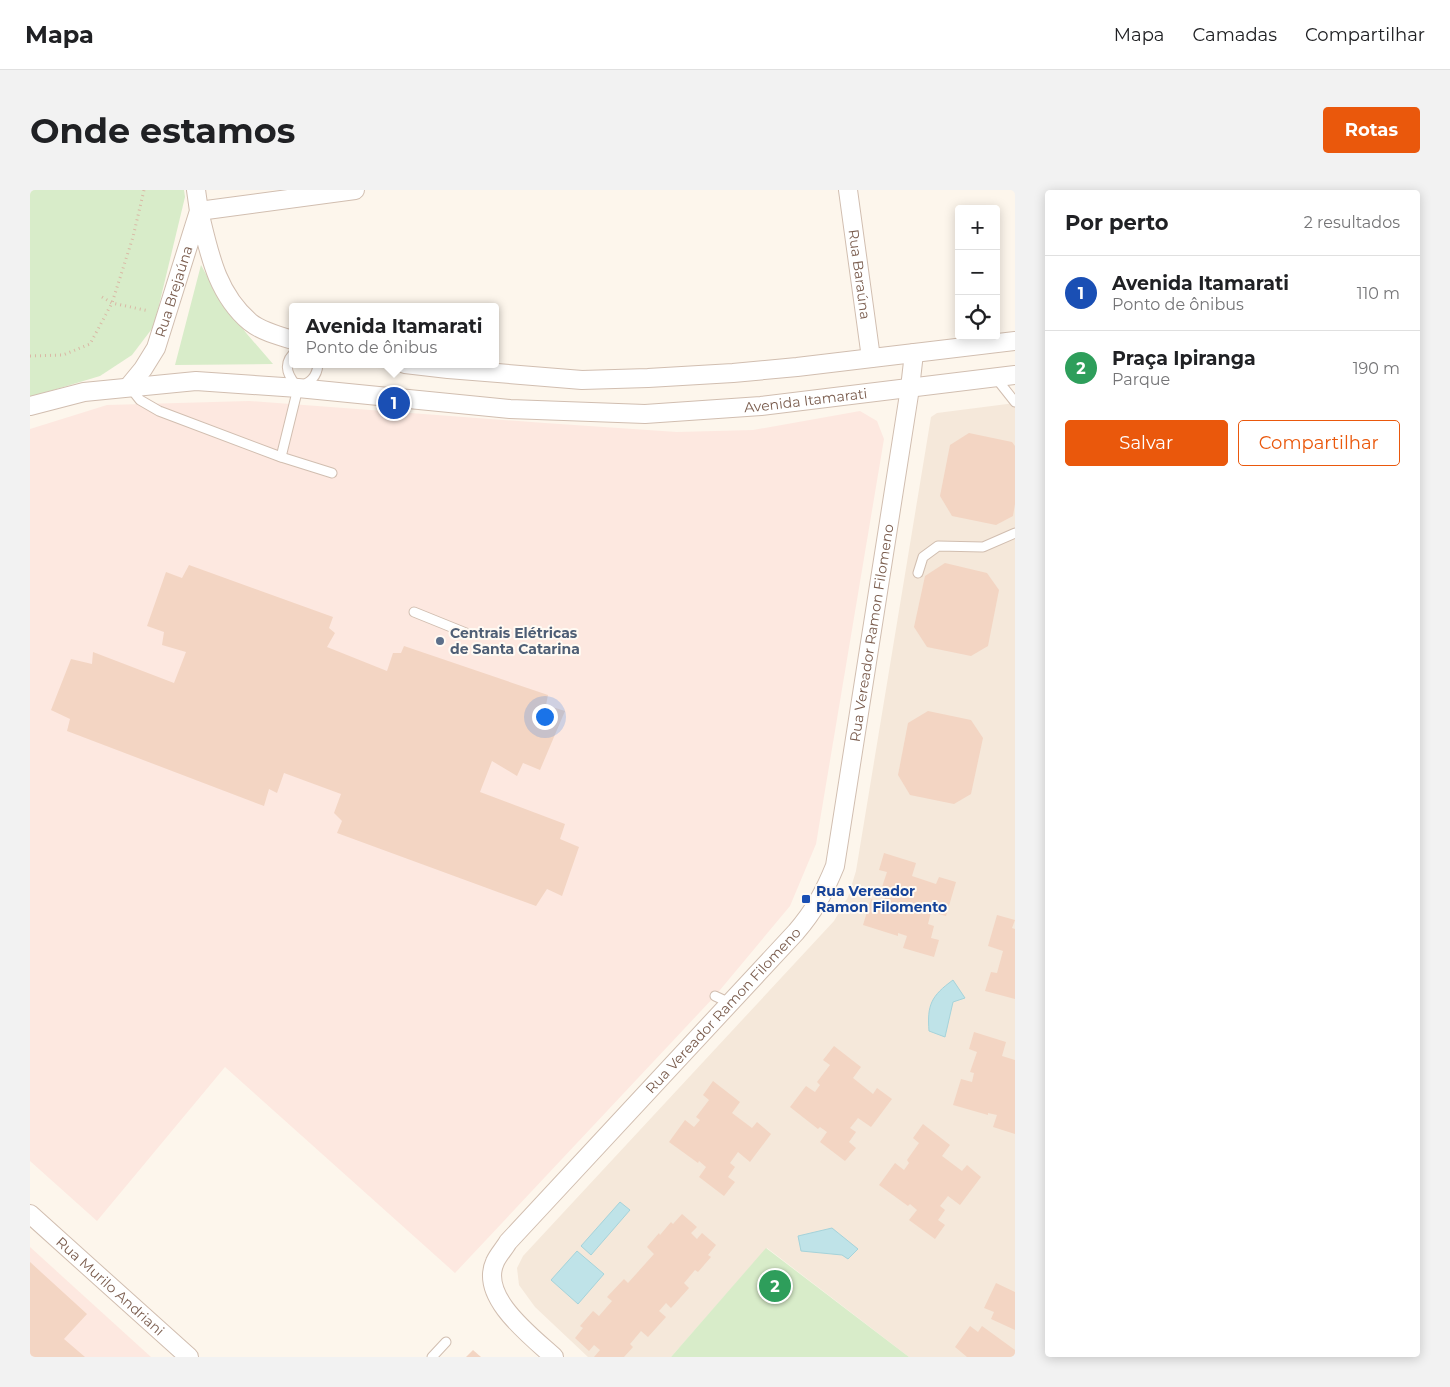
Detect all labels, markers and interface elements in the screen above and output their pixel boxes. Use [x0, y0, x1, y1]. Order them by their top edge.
text: Mapa [25, 20, 94, 49]
text: Mapa [1114, 24, 1164, 46]
text: Camadas [1192, 24, 1277, 46]
text: Compartilhar [1305, 24, 1425, 46]
button: Rotas [1323, 107, 1420, 153]
text: Onde estamos [30, 109, 295, 152]
map controls [955, 205, 1000, 340]
button: + [955, 205, 1000, 250]
text: Por perto [1065, 210, 1169, 235]
text: 2 resultados [1304, 213, 1400, 232]
street label: Rua Baraúna [844, 228, 875, 320]
street label: Rua Brejaúna [151, 243, 197, 340]
button: − [955, 250, 1000, 295]
text: Avenida Itamarati [1112, 272, 1289, 295]
text: 1 [1078, 284, 1084, 303]
text: 110 m [1357, 284, 1400, 303]
button: locate [955, 295, 1000, 340]
text: Ponto de ônibus [1112, 295, 1244, 314]
popup [289, 303, 499, 368]
text: Avenida Itamarati [306, 315, 482, 338]
text: Ponto de ônibus [306, 338, 437, 357]
text: Praça Ipiranga [1112, 347, 1256, 370]
text: 2 [1076, 359, 1086, 378]
text: 190 m [1353, 359, 1400, 378]
text: Parque [1112, 370, 1170, 389]
pin: 1 [378, 384, 410, 422]
street label: Avenida Itamarati [743, 384, 868, 416]
button: Salvar [1065, 420, 1228, 466]
button: Compartilhar [1238, 420, 1400, 466]
street label: Rua Vereador Ramon Filomeno [846, 522, 898, 743]
place label: Centrais Elétricas de Santa Catarina [450, 624, 580, 658]
marker: Centrais Elétricas de Santa Catarina [434, 635, 446, 647]
your location [532, 704, 558, 730]
place label: Rua Vereador Ramon Filomento [816, 882, 947, 916]
marker: Rua Vereador Ramon Filomento [800, 893, 812, 905]
street label: Rua Vereador Ramon Filomeno [642, 923, 805, 1097]
street label: Rua Murilo Andriani [52, 1233, 168, 1340]
pin: 2 [759, 1267, 791, 1305]

